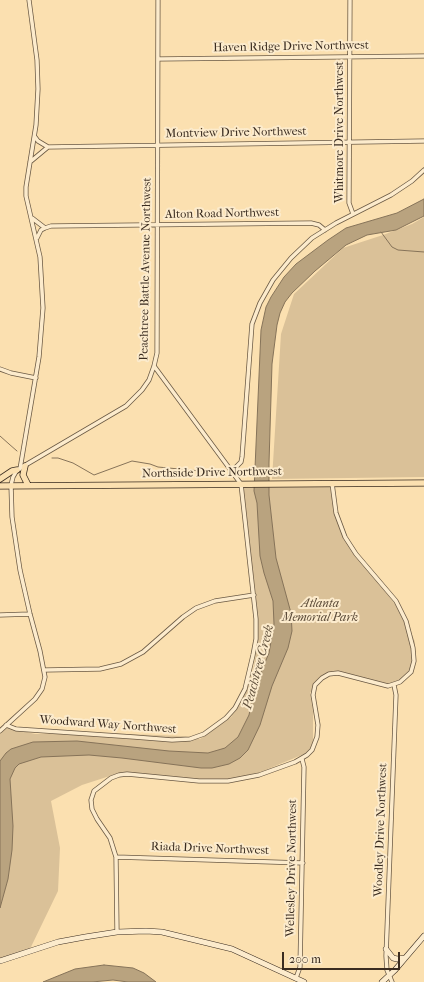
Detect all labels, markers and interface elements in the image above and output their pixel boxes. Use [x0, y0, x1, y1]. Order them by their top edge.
street label: Haven Ridge Drive Northwest [213, 38, 369, 56]
street label: Whitmore Drive Northwest [333, 61, 347, 203]
street label: Montview Drive Northwest [165, 125, 307, 141]
street label: Peachtree Battle Avenue Northwest [137, 177, 155, 361]
street label: Alton Road Northwest [165, 206, 279, 222]
street label: Northside Drive Northwest [142, 465, 282, 481]
park label: Atlanta Memorial Park [282, 597, 358, 625]
water label: Peachtree Creek [240, 623, 278, 711]
street label: Woodward Way Northwest [39, 713, 177, 737]
street label: Woodley Drive Northwest [371, 763, 391, 897]
street label: Wellesley Drive Northwest [284, 799, 300, 937]
street label: Riada Drive Northwest [151, 840, 269, 858]
scale bar [284, 944, 402, 970]
text: 200 m [289, 952, 321, 966]

